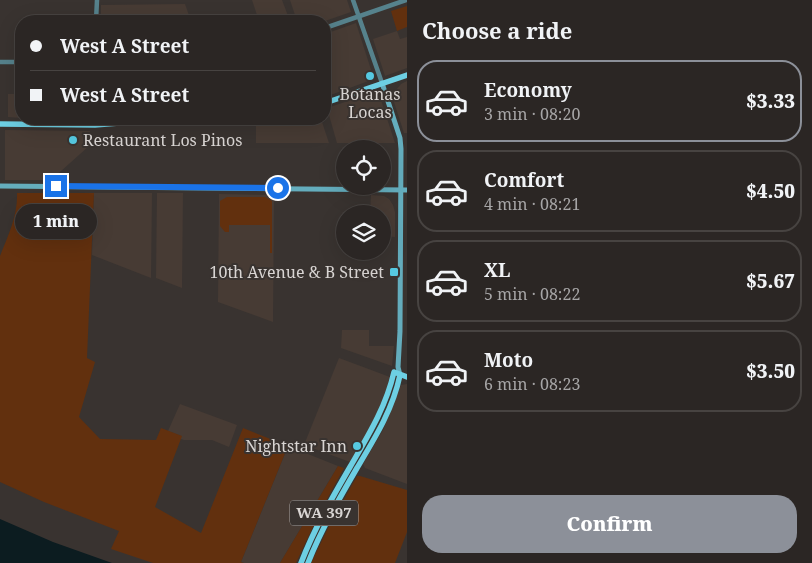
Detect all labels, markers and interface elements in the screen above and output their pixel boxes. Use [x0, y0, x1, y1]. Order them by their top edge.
text: Choose a ride [422, 15, 572, 45]
text: West A Street [60, 33, 189, 59]
marker: Botanas Locas [364, 70, 376, 82]
text: Economy [484, 77, 572, 103]
icon: car [424, 79, 469, 124]
text: West A Street [60, 82, 189, 108]
place label: Botanas Locas [340, 83, 400, 123]
text: $3.33 [746, 88, 795, 114]
text: 3 min · 08:20 [484, 103, 580, 125]
place label: Restaurant Los Pinos [83, 129, 243, 151]
marker: Restaurant Los Pinos [67, 134, 79, 146]
map controls [336, 140, 391, 260]
button: locate [336, 140, 391, 195]
text: Comfort [484, 167, 564, 193]
icon: car [424, 169, 469, 214]
route end [45, 175, 67, 197]
route start [267, 177, 289, 199]
text: $4.50 [746, 178, 795, 204]
text: 4 min · 08:21 [484, 193, 580, 215]
callout: 1 min [15, 204, 97, 238]
button: layers [336, 205, 391, 260]
text: 1 min [33, 210, 79, 232]
text: XL [484, 257, 510, 283]
icon: car [424, 259, 469, 304]
place label: 10th Avenue & B Street [210, 261, 384, 283]
marker: 10th Avenue & B Street [388, 266, 400, 278]
text: $5.67 [746, 268, 795, 294]
text: 5 min · 08:22 [484, 283, 580, 305]
text: Moto [484, 347, 533, 373]
icon: car [424, 349, 469, 394]
text: $3.50 [746, 358, 795, 384]
text: 6 min · 08:23 [484, 373, 580, 395]
place label: Nightstar Inn [245, 435, 347, 457]
marker: Nightstar Inn [351, 440, 363, 452]
button: Confirm [422, 495, 797, 553]
road number: WA 397 [290, 500, 358, 526]

